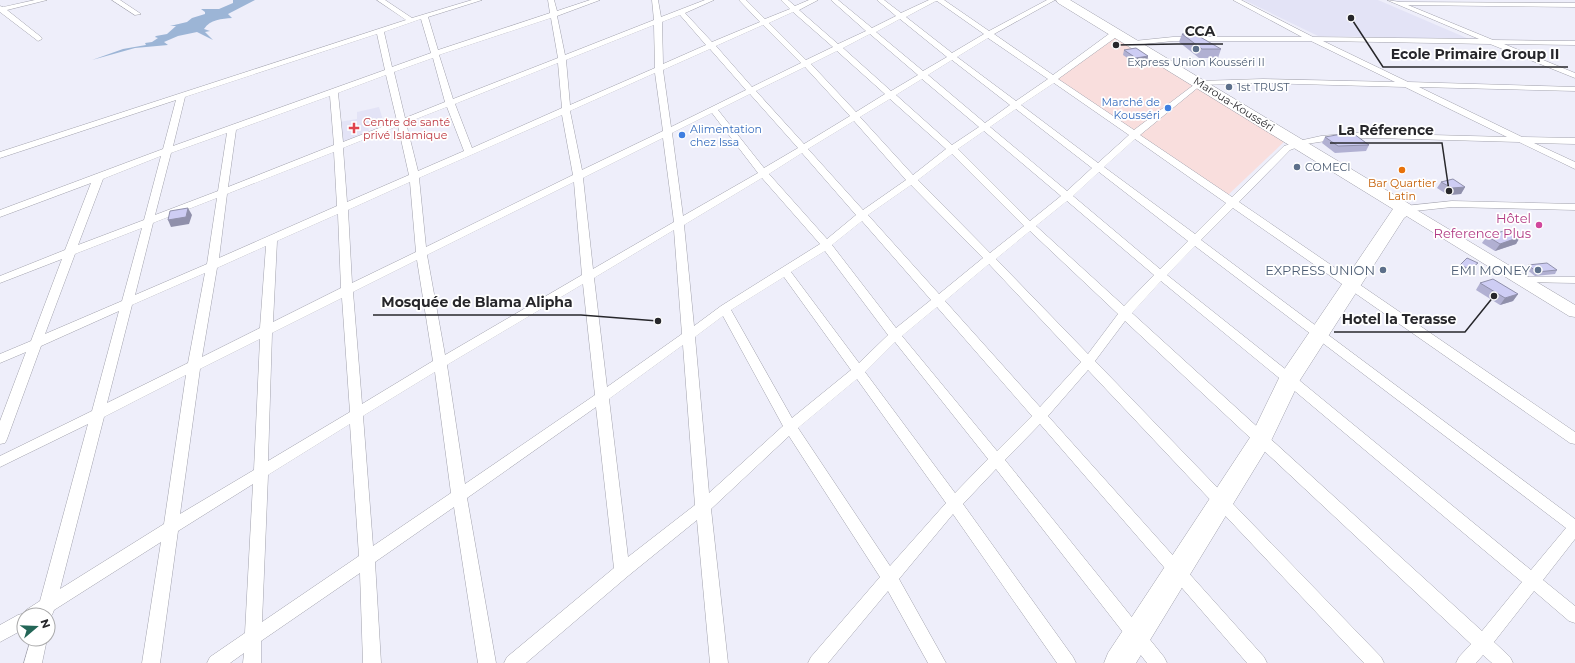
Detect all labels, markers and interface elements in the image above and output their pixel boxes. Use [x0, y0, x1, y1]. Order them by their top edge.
callout: CCA [1177, 18, 1223, 44]
text: CCA [1185, 22, 1215, 40]
callout: Ecole Primaire Group II [1383, 41, 1568, 67]
marker: Express Union Kousséri II [1191, 44, 1201, 54]
text: Ecole Primaire Group II [1391, 45, 1559, 63]
place label: Express Union Kousséri II [1127, 55, 1265, 69]
street label: Maroua-Kousséri [1191, 73, 1277, 135]
place label: 1st TRUST [1237, 80, 1290, 94]
marker: 1st TRUST [1224, 82, 1234, 92]
place label: Marché de Kousséri [1102, 95, 1160, 122]
marker: Marché de Kousséri [1163, 103, 1173, 113]
place label: Centre de santé privé Islamique [363, 115, 450, 142]
callout: La Réference [1330, 117, 1442, 143]
text: La Réference [1338, 121, 1434, 139]
marker: Centre de santé privé Islamique [348, 122, 360, 134]
place label: Alimentation chez Issa [690, 122, 762, 149]
marker: Alimentation chez Issa [677, 130, 687, 140]
place label: COMECI [1305, 160, 1351, 174]
marker: COMECI [1292, 162, 1302, 172]
marker: Bar Quartier Latin [1397, 165, 1407, 175]
place label: Bar Quartier Latin [1368, 176, 1436, 203]
place label: Hôtel Reference Plus [1434, 210, 1531, 241]
marker: Hôtel Reference Plus [1534, 220, 1544, 230]
place label: EXPRESS UNION [1265, 262, 1375, 278]
place label: EMI MONEY [1451, 262, 1531, 278]
marker: EXPRESS UNION [1378, 265, 1388, 275]
marker: EMI MONEY [1533, 265, 1543, 275]
callout: Mosquée de Blama Alipha [373, 289, 581, 315]
text: Mosquée de Blama Alipha [381, 293, 573, 311]
callout: Hotel la Terasse [1334, 306, 1465, 332]
text: Hotel la Terasse [1342, 310, 1457, 328]
north arrow [16, 607, 56, 647]
text: N [37, 617, 54, 630]

